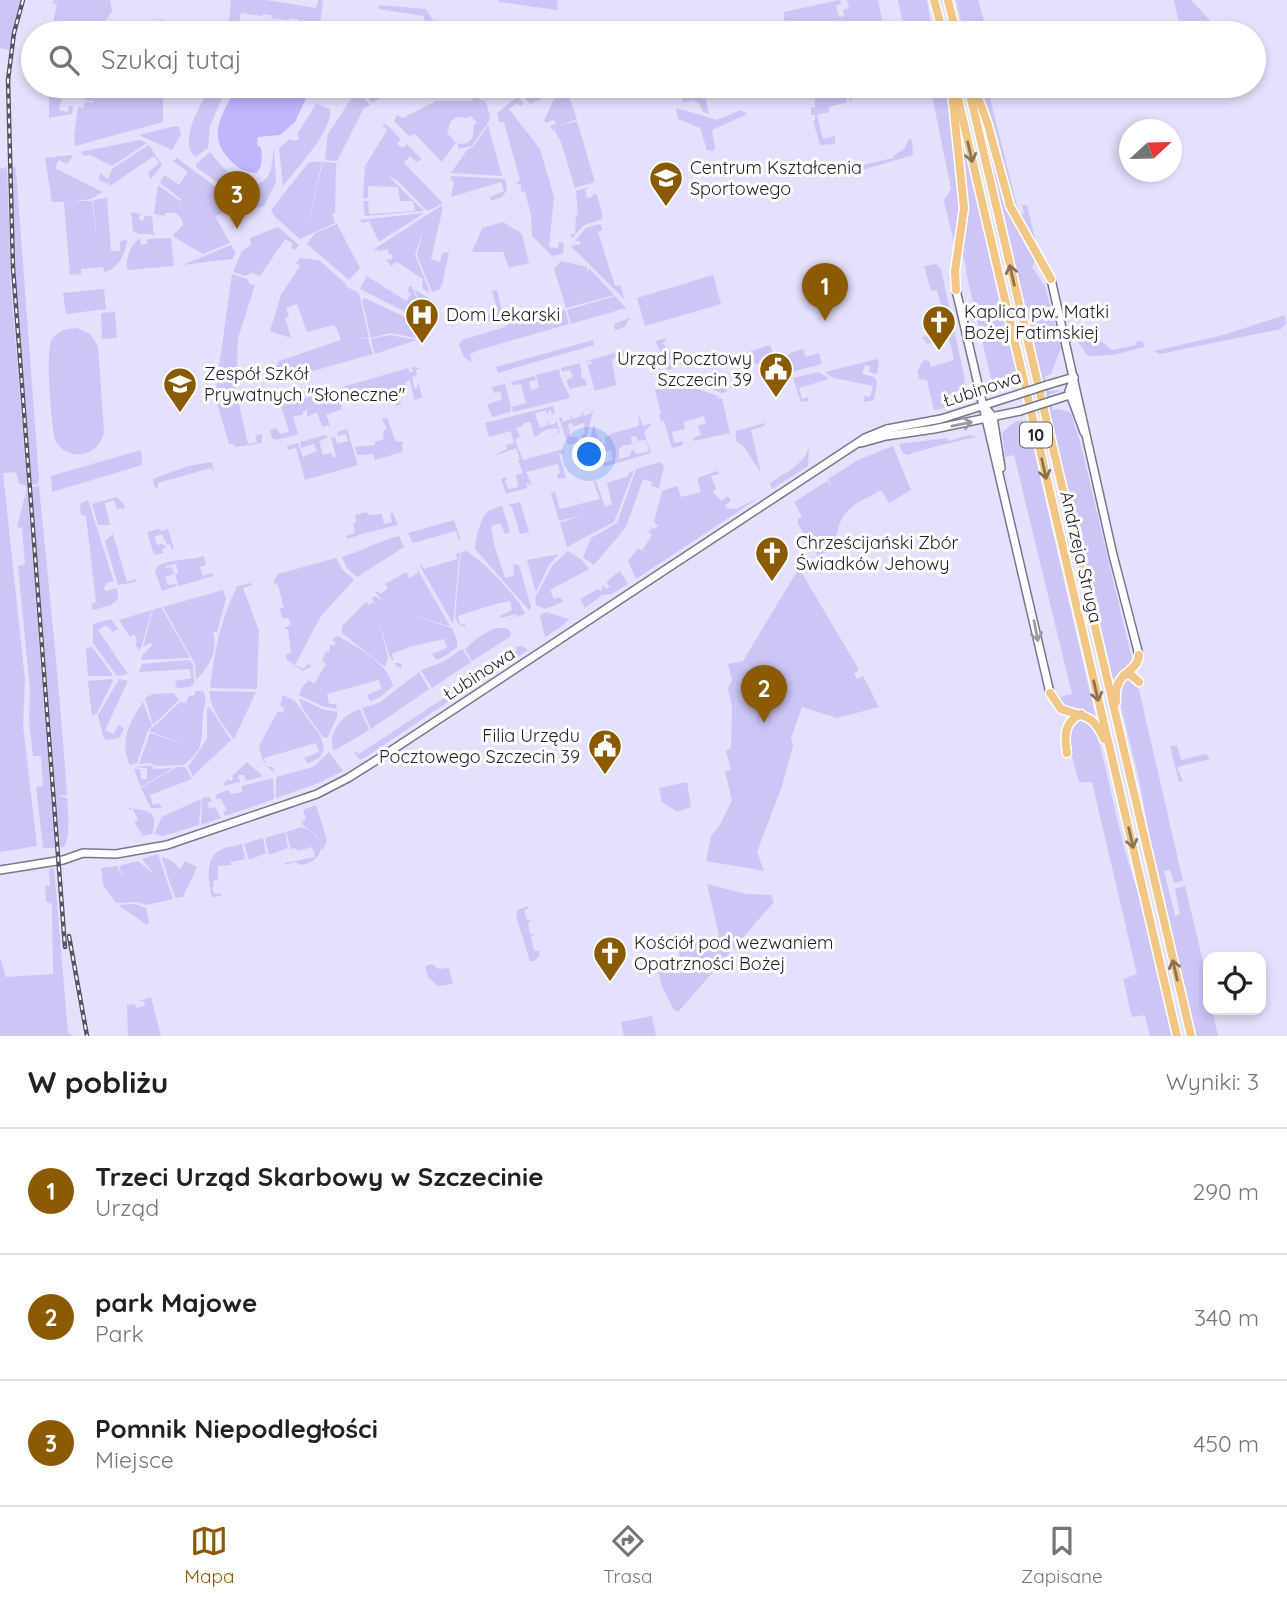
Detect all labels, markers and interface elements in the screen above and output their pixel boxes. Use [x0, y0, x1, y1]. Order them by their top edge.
search box [21, 21, 1266, 98]
icon: search [45, 41, 83, 79]
text: Szukaj tutaj [101, 43, 242, 76]
north arrow [1119, 119, 1182, 182]
one-way arrow [964, 140, 977, 163]
place label: Centrum Kształcenia Sportowego [690, 156, 862, 200]
school or university icon: Centrum Kształcenia Sportowego [647, 159, 685, 208]
pin: 3 [214, 171, 260, 229]
pin: 1 [802, 263, 848, 321]
one-way arrow [1004, 264, 1017, 286]
hospital icon: Dom Lekarski [403, 296, 441, 345]
place label: Kaplica pw. Matki Bożej Fatimskiej [964, 300, 1109, 344]
place label: Dom Lekarski [446, 303, 560, 326]
church icon: Kaplica pw. Matki Bożej Fatimskiej [920, 303, 958, 352]
place label: Urząd Pocztowy Szczecin 39 [617, 347, 752, 391]
public building icon: Urząd Pocztowy Szczecin 39 [757, 350, 795, 399]
place label: Zespół Szkół Prywatnych "Słoneczne" [204, 362, 406, 406]
school or university icon: Zespół Szkół Prywatnych "Słoneczne" [161, 365, 199, 414]
street label: Łubinowa [940, 365, 1024, 412]
one-way arrow [950, 416, 973, 430]
road number: 10 [1020, 422, 1052, 448]
your location [572, 437, 606, 471]
one-way arrow [1038, 457, 1051, 480]
street label: Andrzeja Struga [1055, 489, 1108, 625]
place label: Chrześcijański Zbór Świadków Jehowy [796, 531, 959, 575]
church icon: Chrześcijański Zbór Świadków Jehowy [753, 534, 791, 583]
one-way arrow [1030, 619, 1044, 642]
street label: Łubinowa [438, 642, 519, 705]
pin: 2 [741, 665, 787, 723]
one-way arrow [1090, 679, 1103, 702]
place label: Filia Urzędu Pocztowego Szczecin 39 [379, 724, 580, 768]
public building icon: Filia Urzędu Pocztowego Szczecin 39 [586, 727, 624, 776]
one-way arrow [1125, 826, 1138, 849]
place label: Kościół pod wezwaniem Opatrzności Bożej [634, 931, 834, 975]
church icon: Kościół pod wezwaniem Opatrzności Bożej [591, 934, 629, 983]
map controls [1203, 952, 1266, 1015]
button: locate [1203, 952, 1266, 1015]
one-way arrow [1168, 959, 1181, 981]
text: W pobliżu [28, 1063, 168, 1101]
text: Wyniki: 3 [1166, 1067, 1259, 1096]
text: Trzeci Urząd Skarbowy w Szczecinie [95, 1160, 544, 1193]
text: 1 [47, 1177, 55, 1206]
text: 290 m [1192, 1177, 1259, 1206]
text: Urząd [95, 1193, 159, 1222]
text: park Majowe [95, 1286, 257, 1319]
text: 2 [44, 1303, 58, 1332]
text: 340 m [1194, 1303, 1259, 1332]
text: Park [95, 1319, 144, 1348]
text: Pomnik Niepodległości [95, 1412, 378, 1445]
text: 3 [45, 1429, 57, 1458]
text: 450 m [1193, 1429, 1259, 1458]
text: Miejsce [95, 1445, 174, 1474]
tab: Mapa [184, 1522, 235, 1588]
tab: Trasa [603, 1522, 653, 1588]
tab: Zapisane [1021, 1522, 1103, 1588]

